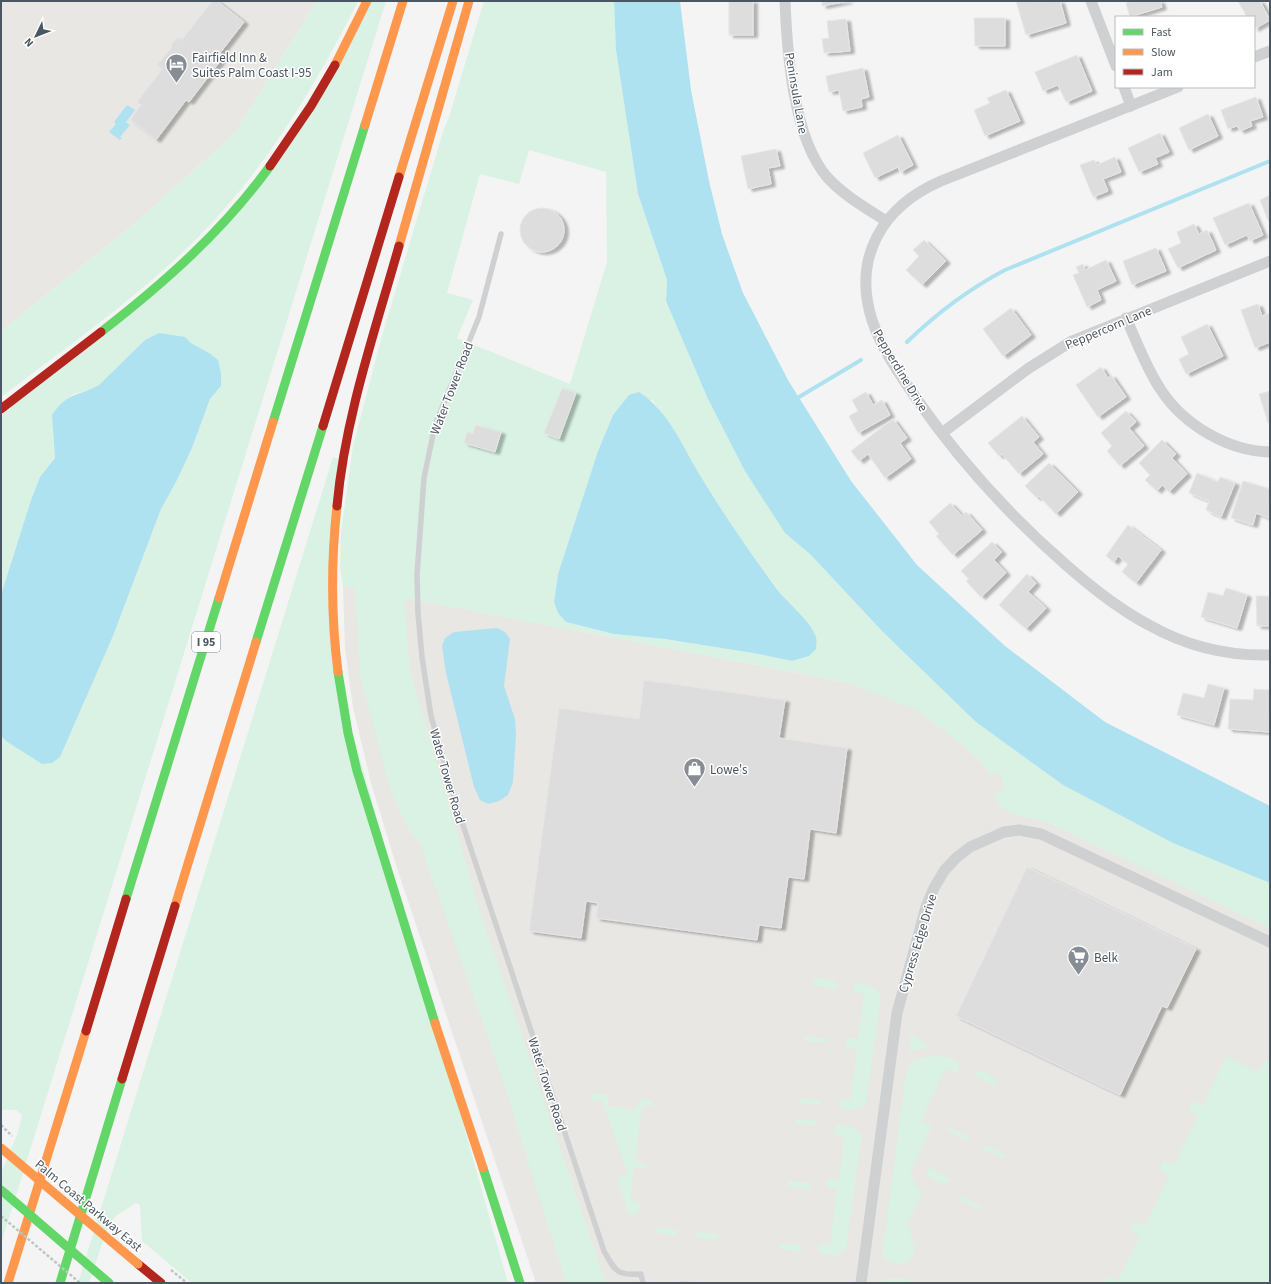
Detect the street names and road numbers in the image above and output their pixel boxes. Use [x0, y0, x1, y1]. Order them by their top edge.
street label: Peninsula Lane [780, 51, 812, 135]
street label: Peppercorn Lane [1062, 302, 1154, 354]
street label: Pepperdine Drive [868, 326, 932, 415]
street label: Water Tower Road [426, 339, 478, 437]
road number: I 95 [192, 632, 220, 652]
street label: Water Tower Road [425, 727, 469, 826]
street label: Cypress Edge Drive [894, 892, 942, 995]
street label: Water Tower Road [523, 1035, 571, 1134]
street label: Palm Coast Parkway East [31, 1156, 146, 1256]

